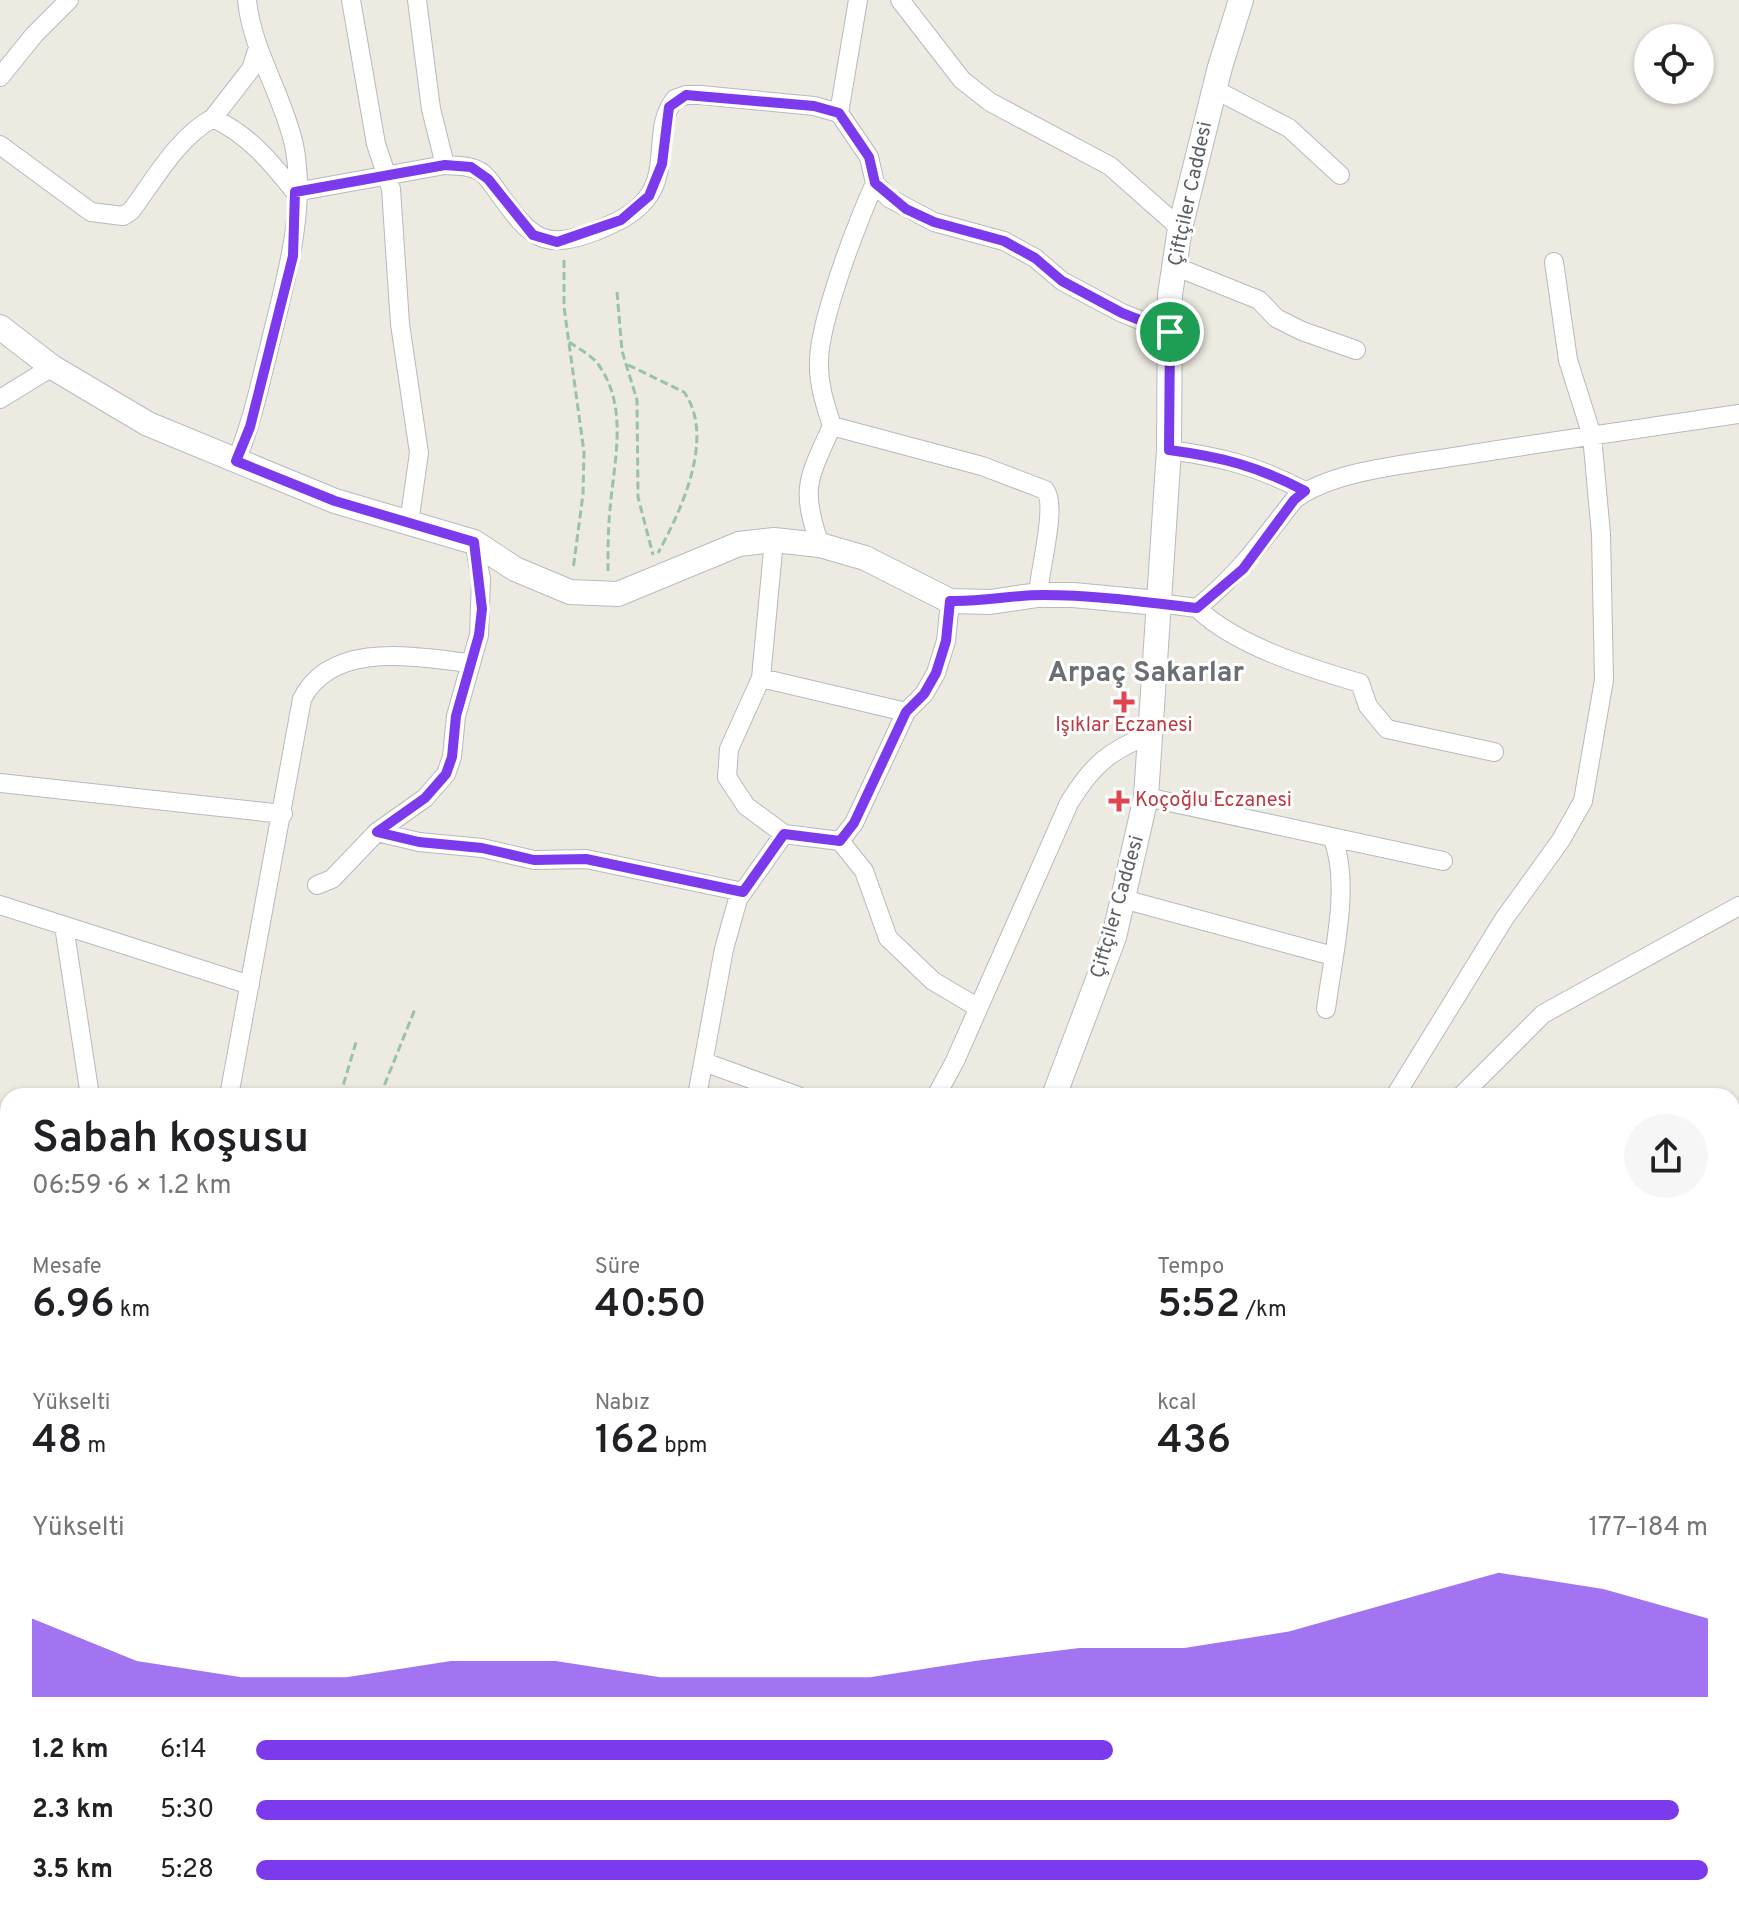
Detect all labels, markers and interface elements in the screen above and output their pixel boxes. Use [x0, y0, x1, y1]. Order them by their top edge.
map controls [1634, 24, 1714, 104]
button: locate [1634, 24, 1714, 104]
street label: Çiftçiler Caddesi [1163, 119, 1219, 269]
pin [1136, 298, 1204, 366]
icon: arrive [1148, 310, 1192, 354]
district label: Arpaç Sakarlar [1048, 656, 1245, 692]
marker: Işıklar Eczanesi [1115, 693, 1133, 711]
place label: Işıklar Eczanesi [1055, 713, 1193, 739]
place label: Koçoğlu Eczanesi [1135, 788, 1292, 814]
marker: Koçoğlu Eczanesi [1110, 792, 1128, 810]
street label: Çiftçiler Caddesi [1085, 833, 1151, 981]
text: Sabah koşusu [32, 1112, 309, 1168]
button: share [1624, 1114, 1708, 1198]
text: 06:59 · 6 × 1.2 km [32, 1170, 232, 1203]
text: Mesafe [32, 1254, 102, 1281]
text: Süre [595, 1254, 640, 1281]
text: Tempo [1157, 1254, 1224, 1281]
text: 6.96 [32, 1281, 115, 1331]
text: 40:50 [595, 1281, 706, 1331]
text: 5:52 [1157, 1281, 1240, 1331]
text: km [115, 1297, 150, 1324]
text: /km [1240, 1297, 1287, 1324]
text: Yükselti [32, 1390, 110, 1417]
text: Nabız [595, 1390, 650, 1417]
text: kcal [1157, 1390, 1196, 1417]
text: 48 [32, 1417, 82, 1467]
text: 162 [595, 1417, 659, 1467]
text: 436 [1157, 1417, 1231, 1467]
text: m [82, 1433, 106, 1460]
text: bpm [659, 1433, 708, 1460]
text: Yükselti [32, 1512, 125, 1545]
text: 177–184 m [1589, 1512, 1708, 1545]
text: 1.2 km [32, 1734, 109, 1767]
text: 6:14 [160, 1734, 207, 1767]
text: 2.3 km [32, 1794, 114, 1827]
text: 5:30 [160, 1794, 214, 1827]
text: 3.5 km [32, 1854, 113, 1887]
text: 5:28 [160, 1854, 214, 1887]

